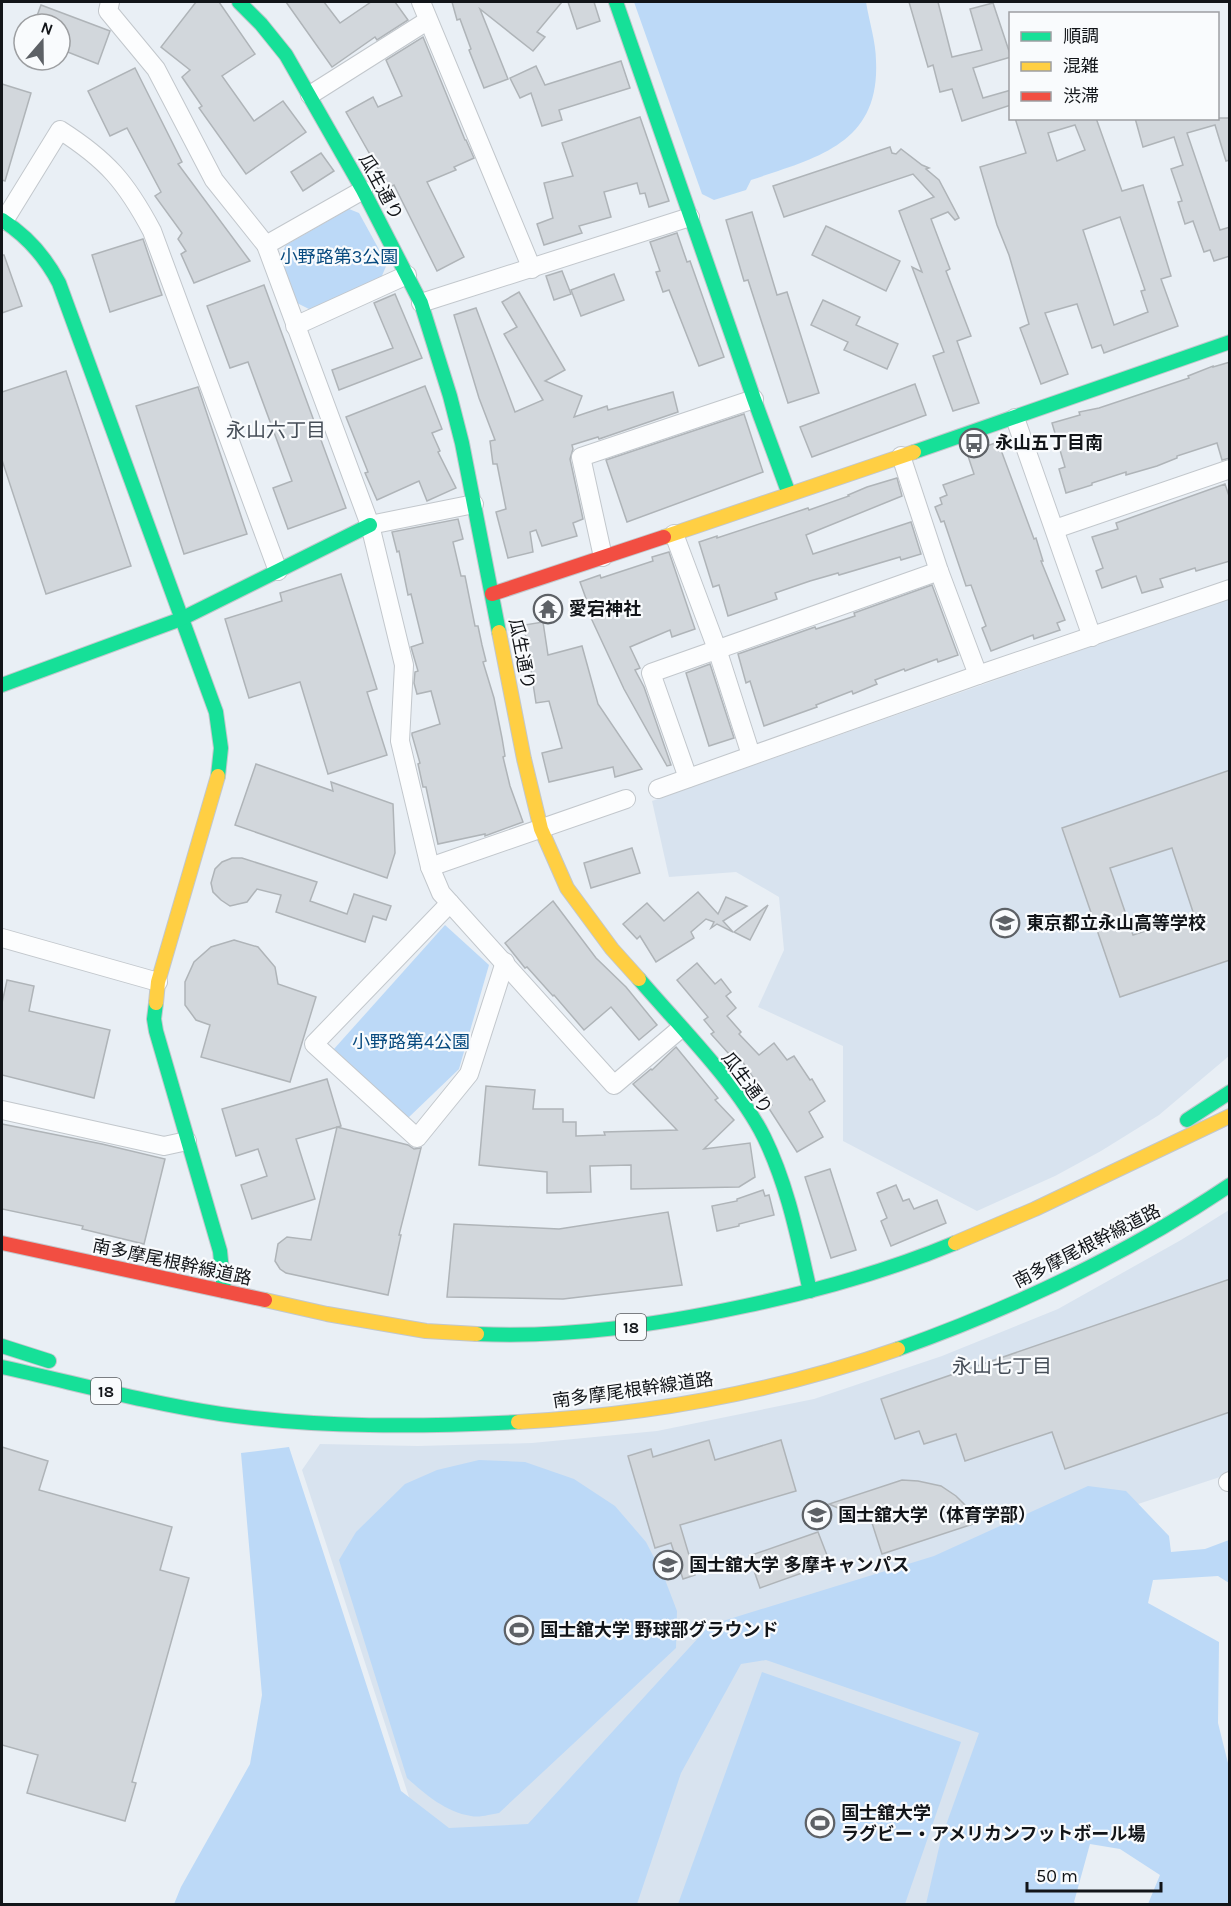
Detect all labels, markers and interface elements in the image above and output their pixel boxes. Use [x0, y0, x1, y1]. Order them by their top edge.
north arrow [12, 12, 72, 72]
legend [1009, 12, 1219, 120]
text: N [38, 17, 56, 39]
text: 順調 [1063, 25, 1099, 47]
text: 混雑 [1063, 55, 1099, 77]
text: 渋滞 [1063, 85, 1099, 107]
street label: 瓜生通り [354, 150, 408, 224]
park label: 小野路第3公園 [280, 246, 398, 268]
district label: 永山六丁目 [226, 419, 326, 442]
bus stop icon: 永山五丁目南 [958, 427, 990, 459]
place label: 永山五丁目南 [995, 432, 1103, 454]
temple icon: 愛宕神社 [532, 593, 564, 625]
place label: 愛宕神社 [569, 598, 641, 620]
street label: 瓜生通り [504, 617, 540, 691]
school or university icon: 東京都立永山高等学校 [989, 907, 1021, 939]
place label: 東京都立永山高等学校 [1026, 912, 1206, 934]
park label: 小野路第4公園 [352, 1031, 470, 1053]
street label: 瓜生通り [717, 1047, 777, 1119]
street label: 南多摩尾根幹線道路 [1010, 1199, 1164, 1293]
street label: 南多摩尾根幹線道路 [90, 1234, 254, 1290]
road number: 18 [616, 1314, 646, 1340]
district label: 永山七丁目 [952, 1355, 1052, 1378]
street label: 南多摩尾根幹線道路 [551, 1368, 715, 1412]
road number: 18 [91, 1378, 121, 1404]
school or university icon: 国士舘大学（体育学部） [801, 1499, 833, 1531]
place label: 国士舘大学（体育学部） [838, 1504, 1036, 1526]
school or university icon: 国士舘大学 多摩キャンパス [652, 1549, 684, 1581]
place label: 国士舘大学 多摩キャンパス [689, 1554, 910, 1576]
sports icon: 国士舘大学 野球部グラウンド [503, 1614, 535, 1646]
place label: 国士舘大学 野球部グラウンド [540, 1619, 779, 1641]
place label: 国士舘大学 ラグビー・アメリカンフットボール場 [841, 1802, 1146, 1845]
sports icon: 国士舘大学 ラグビー・アメリカンフットボール場 [804, 1807, 836, 1839]
scale bar [1027, 1855, 1160, 1893]
text: 50 m [1036, 1865, 1078, 1887]

